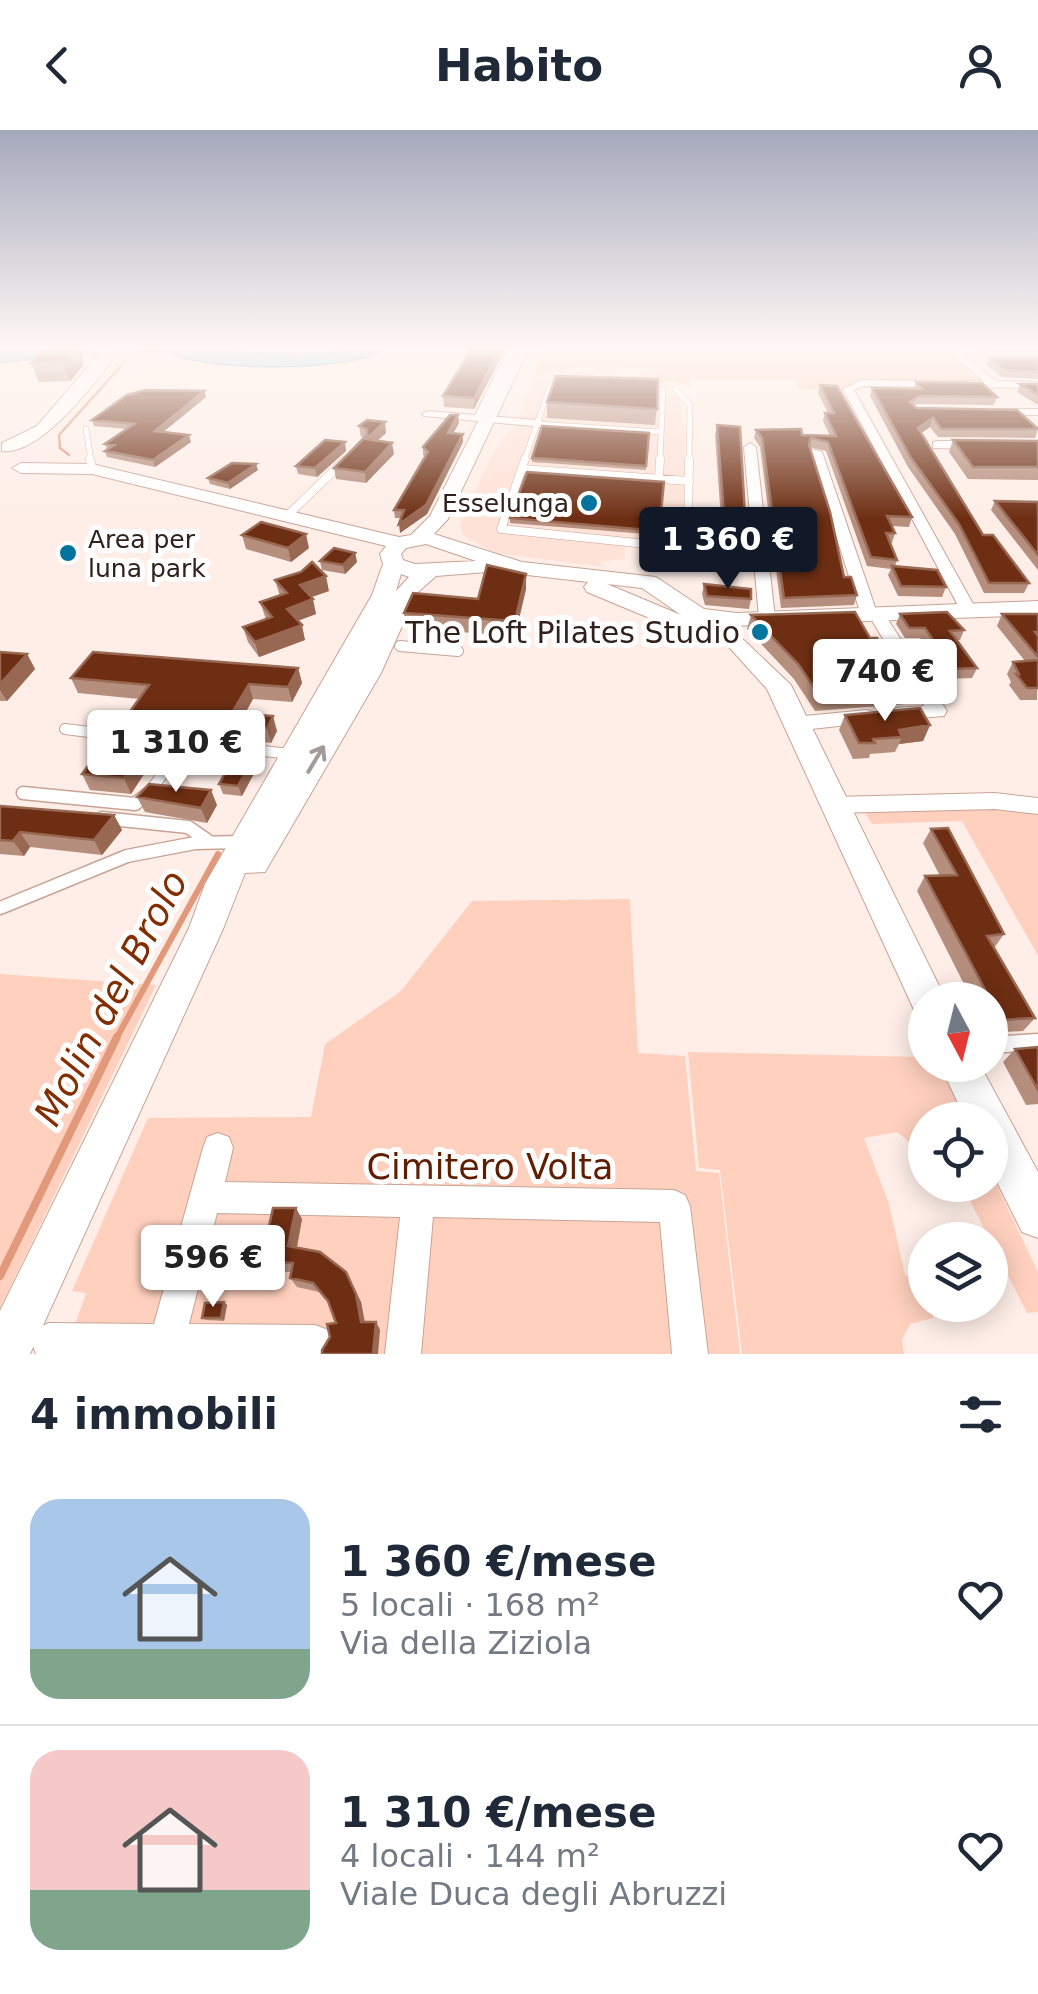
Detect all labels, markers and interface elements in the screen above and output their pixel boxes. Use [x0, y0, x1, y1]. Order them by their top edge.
icon: back [30, 38, 85, 93]
icon: person [953, 38, 1008, 93]
text: Habito [435, 39, 603, 92]
place label: Esselunga [442, 489, 569, 518]
marker: Esselunga [578, 492, 600, 514]
pin: 1 360 € [636, 507, 820, 592]
text: 1 360 € [661, 520, 795, 558]
place label: Area per luna park [88, 525, 206, 583]
marker: Area per luna park [57, 542, 79, 564]
place label: The Loft Pilates Studio [404, 615, 740, 650]
marker: The Loft Pilates Studio [749, 621, 771, 643]
pin: 740 € [815, 639, 955, 724]
text: 740 € [835, 652, 935, 690]
pin: 1 310 € [84, 710, 268, 795]
text: 1 310 € [109, 723, 243, 761]
one-way arrow [306, 745, 326, 774]
water label: Molin del Brolo [25, 863, 197, 1133]
north arrow [908, 982, 1008, 1082]
map controls [908, 982, 1008, 1322]
button: locate [908, 1102, 1008, 1202]
park label: Cimitero Volta [367, 1147, 613, 1187]
button: layers [908, 1222, 1008, 1322]
pin: 596 € [143, 1225, 283, 1310]
text: 596 € [163, 1238, 263, 1276]
icon: filters [953, 1387, 1008, 1442]
text: 4 immobili [30, 1390, 278, 1439]
text: 1 360 €/mese [340, 1537, 656, 1586]
icon: home [110, 1539, 230, 1659]
icon: heart [953, 1572, 1008, 1627]
text: 5 locali · 168 m² [340, 1586, 600, 1624]
text: Via della Ziziola [340, 1624, 592, 1662]
text: 1 310 €/mese [340, 1788, 656, 1837]
icon: home [110, 1790, 230, 1910]
icon: heart [953, 1823, 1008, 1878]
text: 4 locali · 144 m² [340, 1837, 600, 1875]
text: Viale Duca degli Abruzzi [340, 1875, 727, 1913]

